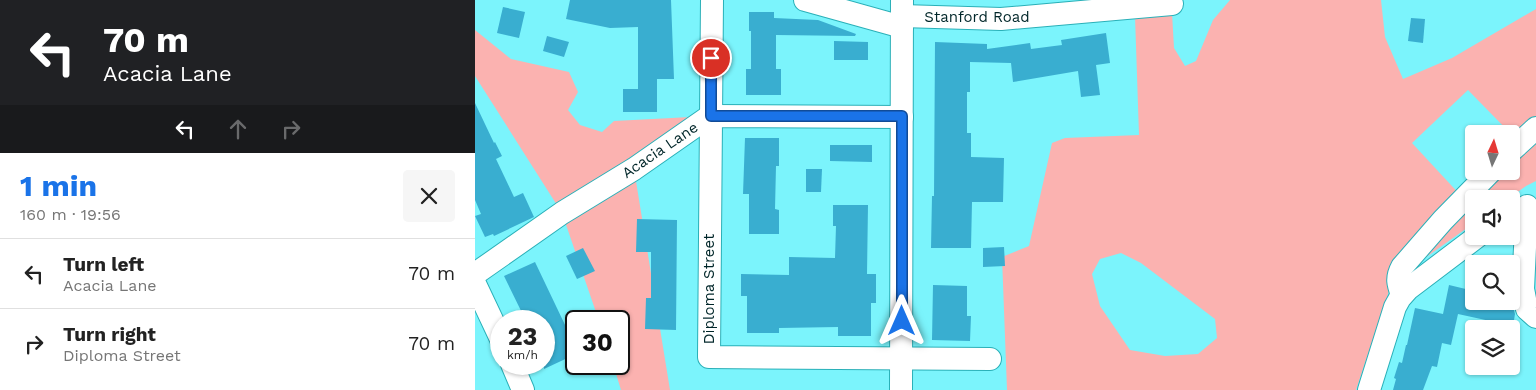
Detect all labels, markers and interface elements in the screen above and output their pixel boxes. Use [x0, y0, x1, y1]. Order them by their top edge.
street label: Stanford Road [924, 8, 1030, 26]
text: 70 m [103, 19, 189, 61]
icon: left [20, 20, 85, 85]
pin [690, 37, 732, 79]
icon: arrive [697, 44, 725, 72]
text: Acacia Lane [103, 61, 232, 86]
icon: left [171, 115, 199, 143]
icon: ahead [224, 115, 252, 143]
icon: right [277, 115, 305, 143]
street label: Acacia Lane [619, 118, 701, 182]
north arrow [1465, 125, 1520, 180]
map controls [1465, 125, 1520, 375]
text: 1 min [20, 168, 97, 203]
button: close [403, 170, 455, 222]
button: sound [1465, 190, 1520, 245]
text: 160 m · 19:56 [20, 205, 121, 224]
street label: Diploma Street [700, 233, 718, 344]
text: Turn left [63, 253, 144, 276]
button: search [1465, 255, 1520, 310]
icon: left [20, 260, 48, 288]
text: 70 m [408, 262, 455, 285]
text: Acacia Lane [63, 276, 157, 295]
position arrow [875, 294, 927, 346]
speed limit sign: 30 [565, 310, 630, 375]
button: layers [1465, 320, 1520, 375]
text: 23 [508, 322, 537, 351]
text: Turn right [63, 323, 156, 346]
icon: right [20, 330, 48, 358]
text: 70 m [408, 332, 455, 355]
text: Diploma Street [63, 346, 181, 365]
text: km/h [507, 348, 538, 362]

